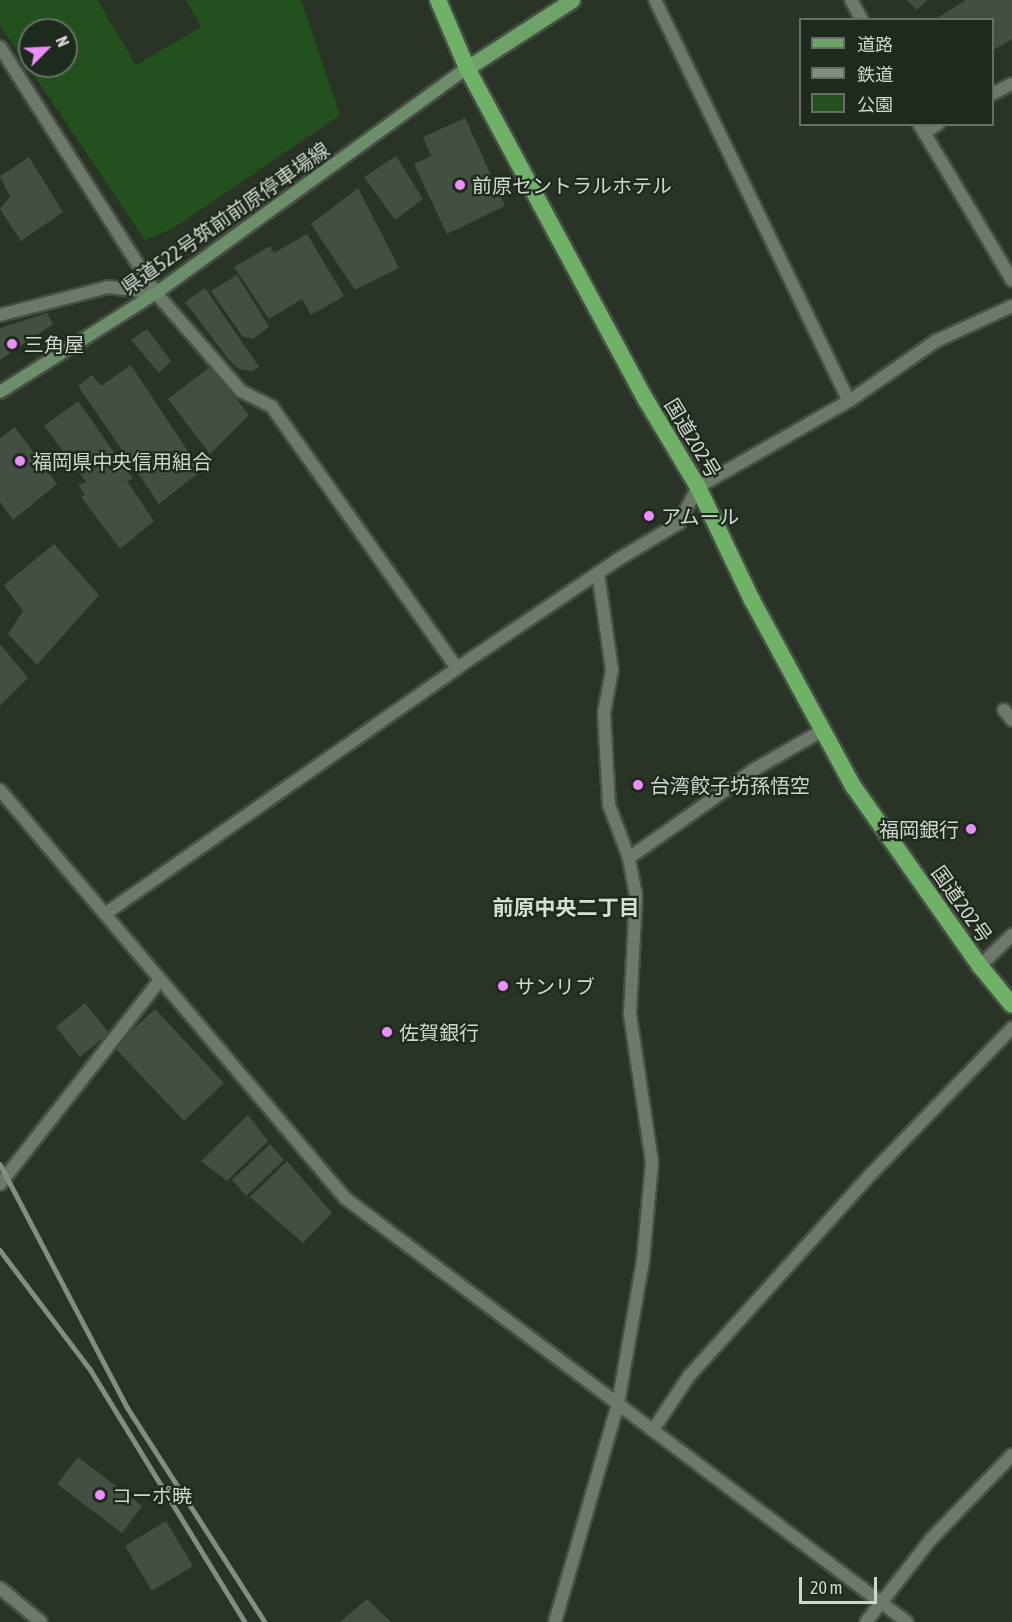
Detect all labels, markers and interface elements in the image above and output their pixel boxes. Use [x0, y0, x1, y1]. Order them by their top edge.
north arrow [18, 18, 78, 78]
legend [799, 18, 994, 126]
text: N [52, 34, 73, 49]
text: 道路 [857, 34, 893, 55]
text: 鉄道 [857, 64, 893, 85]
text: 公園 [857, 94, 893, 115]
street label: 県道522号筑前前原停車場線 [116, 137, 334, 299]
place label: 前原セントラルホテル [472, 173, 672, 197]
marker: 前原セントラルホテル [453, 178, 467, 192]
place label: 三角屋 [24, 332, 84, 356]
marker: 三角屋 [5, 337, 19, 351]
street label: 国道202号 [660, 394, 726, 482]
place label: 福岡県中央信用組合 [32, 449, 212, 473]
marker: 福岡県中央信用組合 [13, 454, 27, 468]
place label: アムール [661, 504, 741, 528]
marker: アムール [642, 509, 656, 523]
place label: 台湾餃子坊孫悟空 [650, 773, 810, 797]
marker: 台湾餃子坊孫悟空 [631, 778, 645, 792]
place label: 福岡銀行 [879, 817, 959, 841]
marker: 福岡銀行 [964, 822, 978, 836]
street label: 国道202号 [927, 861, 997, 947]
district label: 前原中央二丁目 [493, 894, 639, 920]
place label: サンリブ [515, 974, 595, 998]
marker: サンリブ [496, 979, 510, 993]
place label: 佐賀銀行 [399, 1020, 479, 1044]
marker: 佐賀銀行 [380, 1025, 394, 1039]
place label: コーポ暁 [112, 1483, 192, 1507]
marker: コーポ暁 [93, 1488, 107, 1502]
scale bar [802, 1565, 880, 1603]
text: 20 m [810, 1577, 842, 1598]

